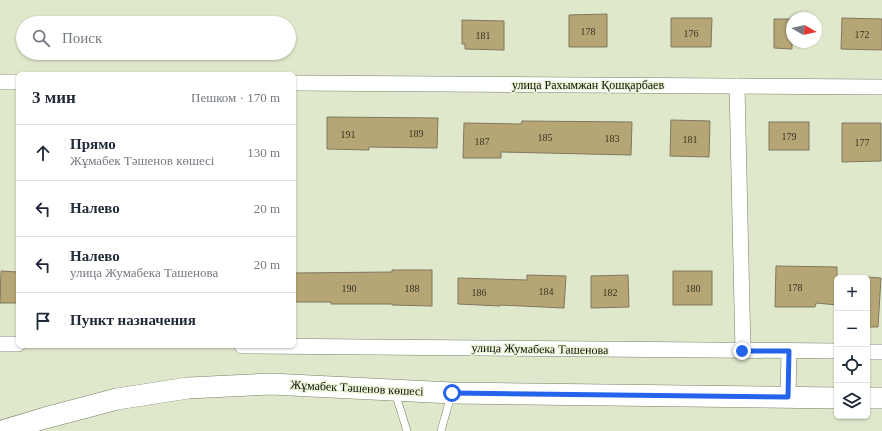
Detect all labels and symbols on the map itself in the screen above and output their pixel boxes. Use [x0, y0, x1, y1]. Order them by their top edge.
north arrow [786, 12, 822, 48]
house number: 178 [581, 26, 596, 37]
house number: 176 [684, 28, 699, 39]
house number: 172 [855, 29, 870, 40]
house number: 181 [476, 30, 491, 41]
street label: улица Рахымжан Қошқарбаев [512, 78, 664, 92]
house number: 189 [409, 128, 424, 139]
house number: 191 [341, 129, 356, 140]
house number: 179 [782, 131, 797, 142]
house number: 185 [538, 132, 553, 143]
house number: 183 [605, 133, 620, 144]
house number: 181 [683, 134, 698, 145]
house number: 187 [475, 136, 490, 147]
house number: 177 [855, 137, 870, 148]
house number: 178 [788, 282, 803, 293]
house number: 190 [342, 283, 357, 294]
house number: 188 [405, 283, 420, 294]
house number: 180 [686, 283, 701, 294]
house number: 184 [539, 286, 554, 297]
house number: 186 [472, 287, 487, 298]
house number: 182 [603, 287, 618, 298]
street label: улица Жумабека Ташенова [471, 341, 609, 357]
route end [733, 342, 751, 360]
street label: Жұмабек Тәшенов көшесі [290, 378, 425, 399]
route start [443, 384, 461, 402]

